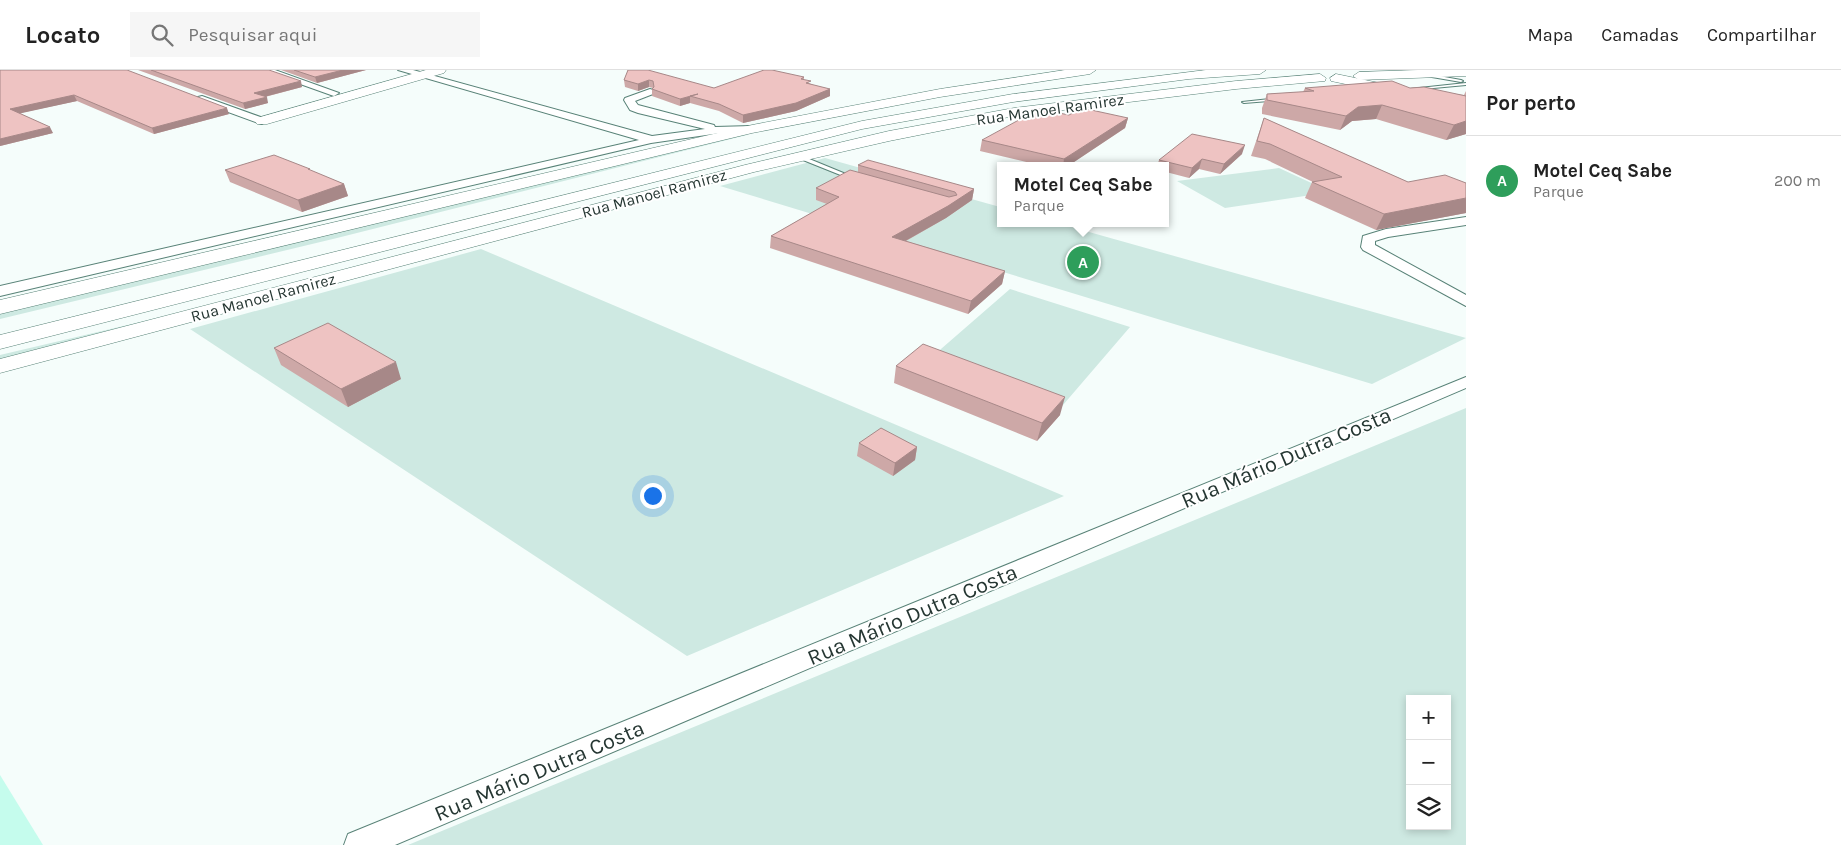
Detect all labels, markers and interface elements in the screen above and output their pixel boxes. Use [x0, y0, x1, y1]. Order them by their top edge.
search box [130, 12, 480, 57]
text: Locato [25, 21, 100, 49]
icon: search [148, 21, 176, 49]
text: Pesquisar aqui [188, 24, 317, 46]
text: Mapa [1528, 24, 1573, 46]
text: Camadas [1601, 24, 1679, 46]
text: Compartilhar [1707, 24, 1816, 46]
street label: Rua Manoel Ramirez [975, 90, 1125, 129]
text: Por perto [1486, 91, 1576, 115]
text: Motel Ceq Sabe [1533, 160, 1672, 182]
popup [997, 162, 1169, 227]
street label: Rua Manoel Ramirez [580, 165, 729, 222]
text: A [1497, 171, 1507, 190]
text: 200 m [1774, 171, 1821, 190]
text: Motel Ceq Sabe [1014, 174, 1153, 196]
text: Parque [1533, 182, 1584, 201]
text: Parque [1014, 196, 1064, 215]
pin: A [1067, 243, 1099, 281]
street label: Rua Manoel Ramirez [189, 269, 338, 326]
street label: Rua Mário Dutra Costa [1178, 402, 1395, 514]
your location [640, 483, 666, 509]
street label: Rua Mário Dutra Costa [804, 559, 1021, 671]
map controls [1406, 695, 1451, 830]
button: + [1406, 695, 1451, 740]
street label: Rua Mário Dutra Costa [431, 715, 648, 827]
button: − [1406, 740, 1451, 785]
button: layers [1406, 785, 1451, 830]

